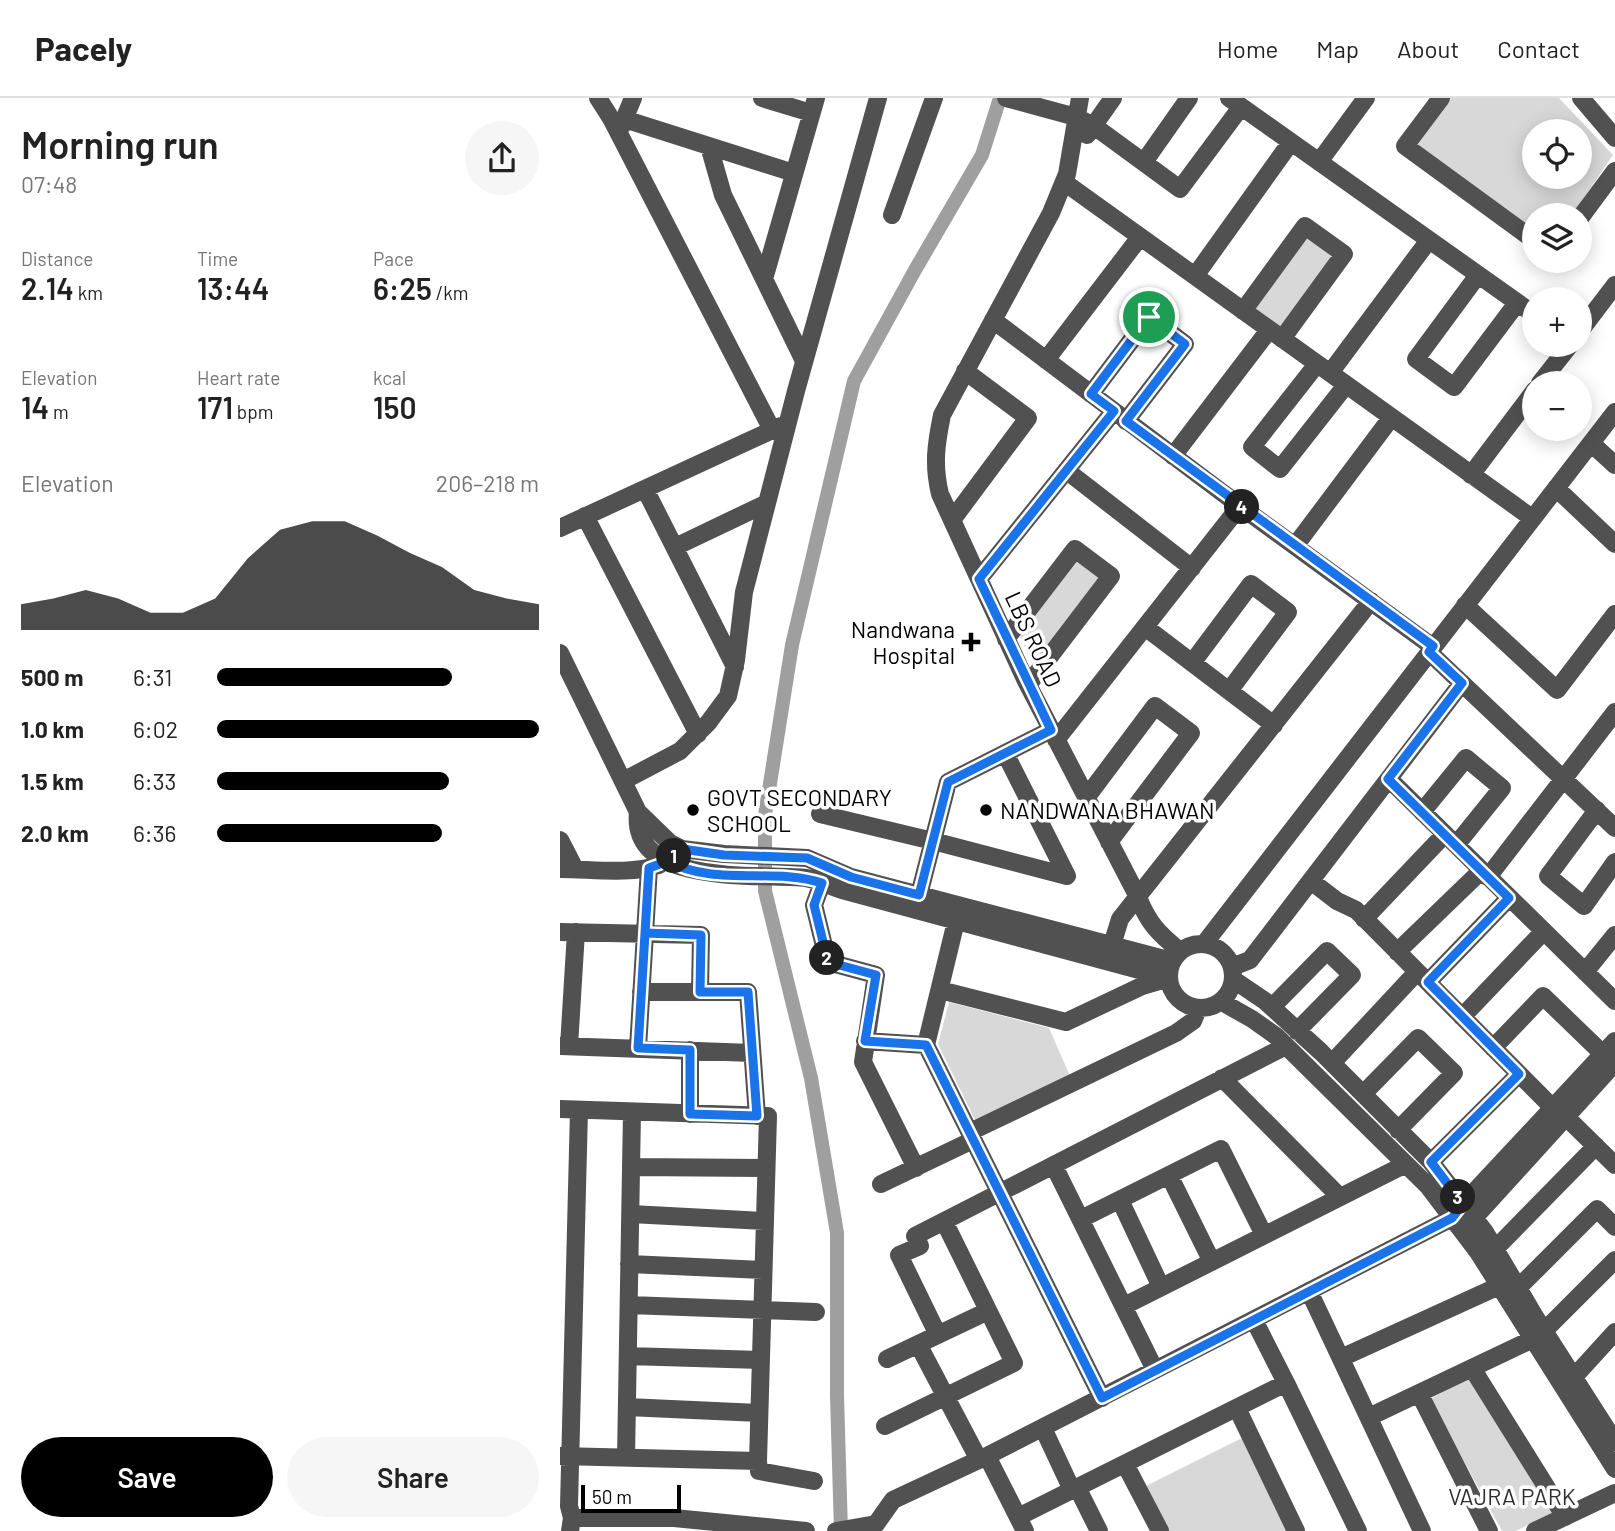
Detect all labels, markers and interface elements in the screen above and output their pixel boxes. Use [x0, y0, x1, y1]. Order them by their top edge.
text: Pacely [35, 28, 132, 68]
text: Home [1217, 34, 1278, 63]
text: Map [1316, 34, 1359, 63]
text: About [1397, 34, 1459, 63]
text: Contact [1497, 34, 1580, 63]
map controls [1522, 119, 1592, 441]
button: locate [1522, 119, 1592, 189]
text: Morning run [21, 121, 219, 167]
button: share [465, 121, 539, 195]
text: 07:48 [21, 170, 77, 198]
button: layers [1522, 203, 1592, 273]
text: Distance [21, 247, 93, 270]
text: Time [197, 247, 238, 270]
text: Pace [373, 247, 414, 270]
text: 2.14 [21, 270, 74, 306]
text: 13:44 [197, 270, 269, 306]
text: 6:25 [373, 270, 432, 306]
text: km [74, 281, 103, 304]
text: /km [432, 281, 469, 304]
pin [1119, 287, 1179, 347]
button: + [1522, 287, 1592, 357]
icon: arrive [1130, 298, 1168, 336]
text: Elevation [21, 366, 98, 389]
text: Heart rate [197, 366, 280, 389]
text: kcal [373, 366, 406, 389]
button: − [1522, 371, 1592, 441]
text: 14 [21, 389, 49, 425]
text: 171 [197, 389, 233, 425]
text: 150 [373, 389, 417, 425]
text: m [49, 400, 69, 423]
text: bpm [233, 400, 273, 423]
text: Elevation [21, 469, 114, 497]
text: 206–218 m [436, 469, 539, 497]
pin: 4 [1224, 490, 1260, 524]
text: 4 [1236, 495, 1247, 518]
street label: LBS ROAD [1000, 587, 1068, 691]
place label: Nandwana Hospital [851, 615, 955, 669]
marker: Nandwana Hospital [961, 632, 981, 652]
text: 500 m [21, 663, 83, 691]
text: 6:31 [133, 663, 172, 691]
text: 1.0 km [21, 715, 84, 743]
text: 6:02 [133, 715, 178, 743]
text: 1.5 km [21, 767, 84, 795]
text: 6:33 [133, 767, 176, 795]
place label: GOVT SECONDARY SCHOOL [707, 783, 892, 837]
place label: NANDWANA BHAWAN [1000, 796, 1215, 824]
marker: GOVT SECONDARY SCHOOL [685, 802, 701, 818]
marker: NANDWANA BHAWAN [978, 802, 994, 818]
text: 2.0 km [21, 819, 89, 847]
text: 6:36 [133, 819, 176, 847]
pin: 1 [656, 838, 692, 874]
text: 1 [670, 844, 677, 867]
pin: 2 [810, 940, 844, 976]
text: 2 [821, 946, 832, 969]
pin: 3 [1440, 1180, 1476, 1214]
text: 3 [1452, 1185, 1463, 1208]
button: Save [21, 1437, 273, 1517]
button: Share [287, 1437, 539, 1517]
scale bar [581, 1482, 681, 1514]
park label: VAJRA PARK [1448, 1482, 1576, 1510]
text: 50 m [592, 1485, 632, 1508]

